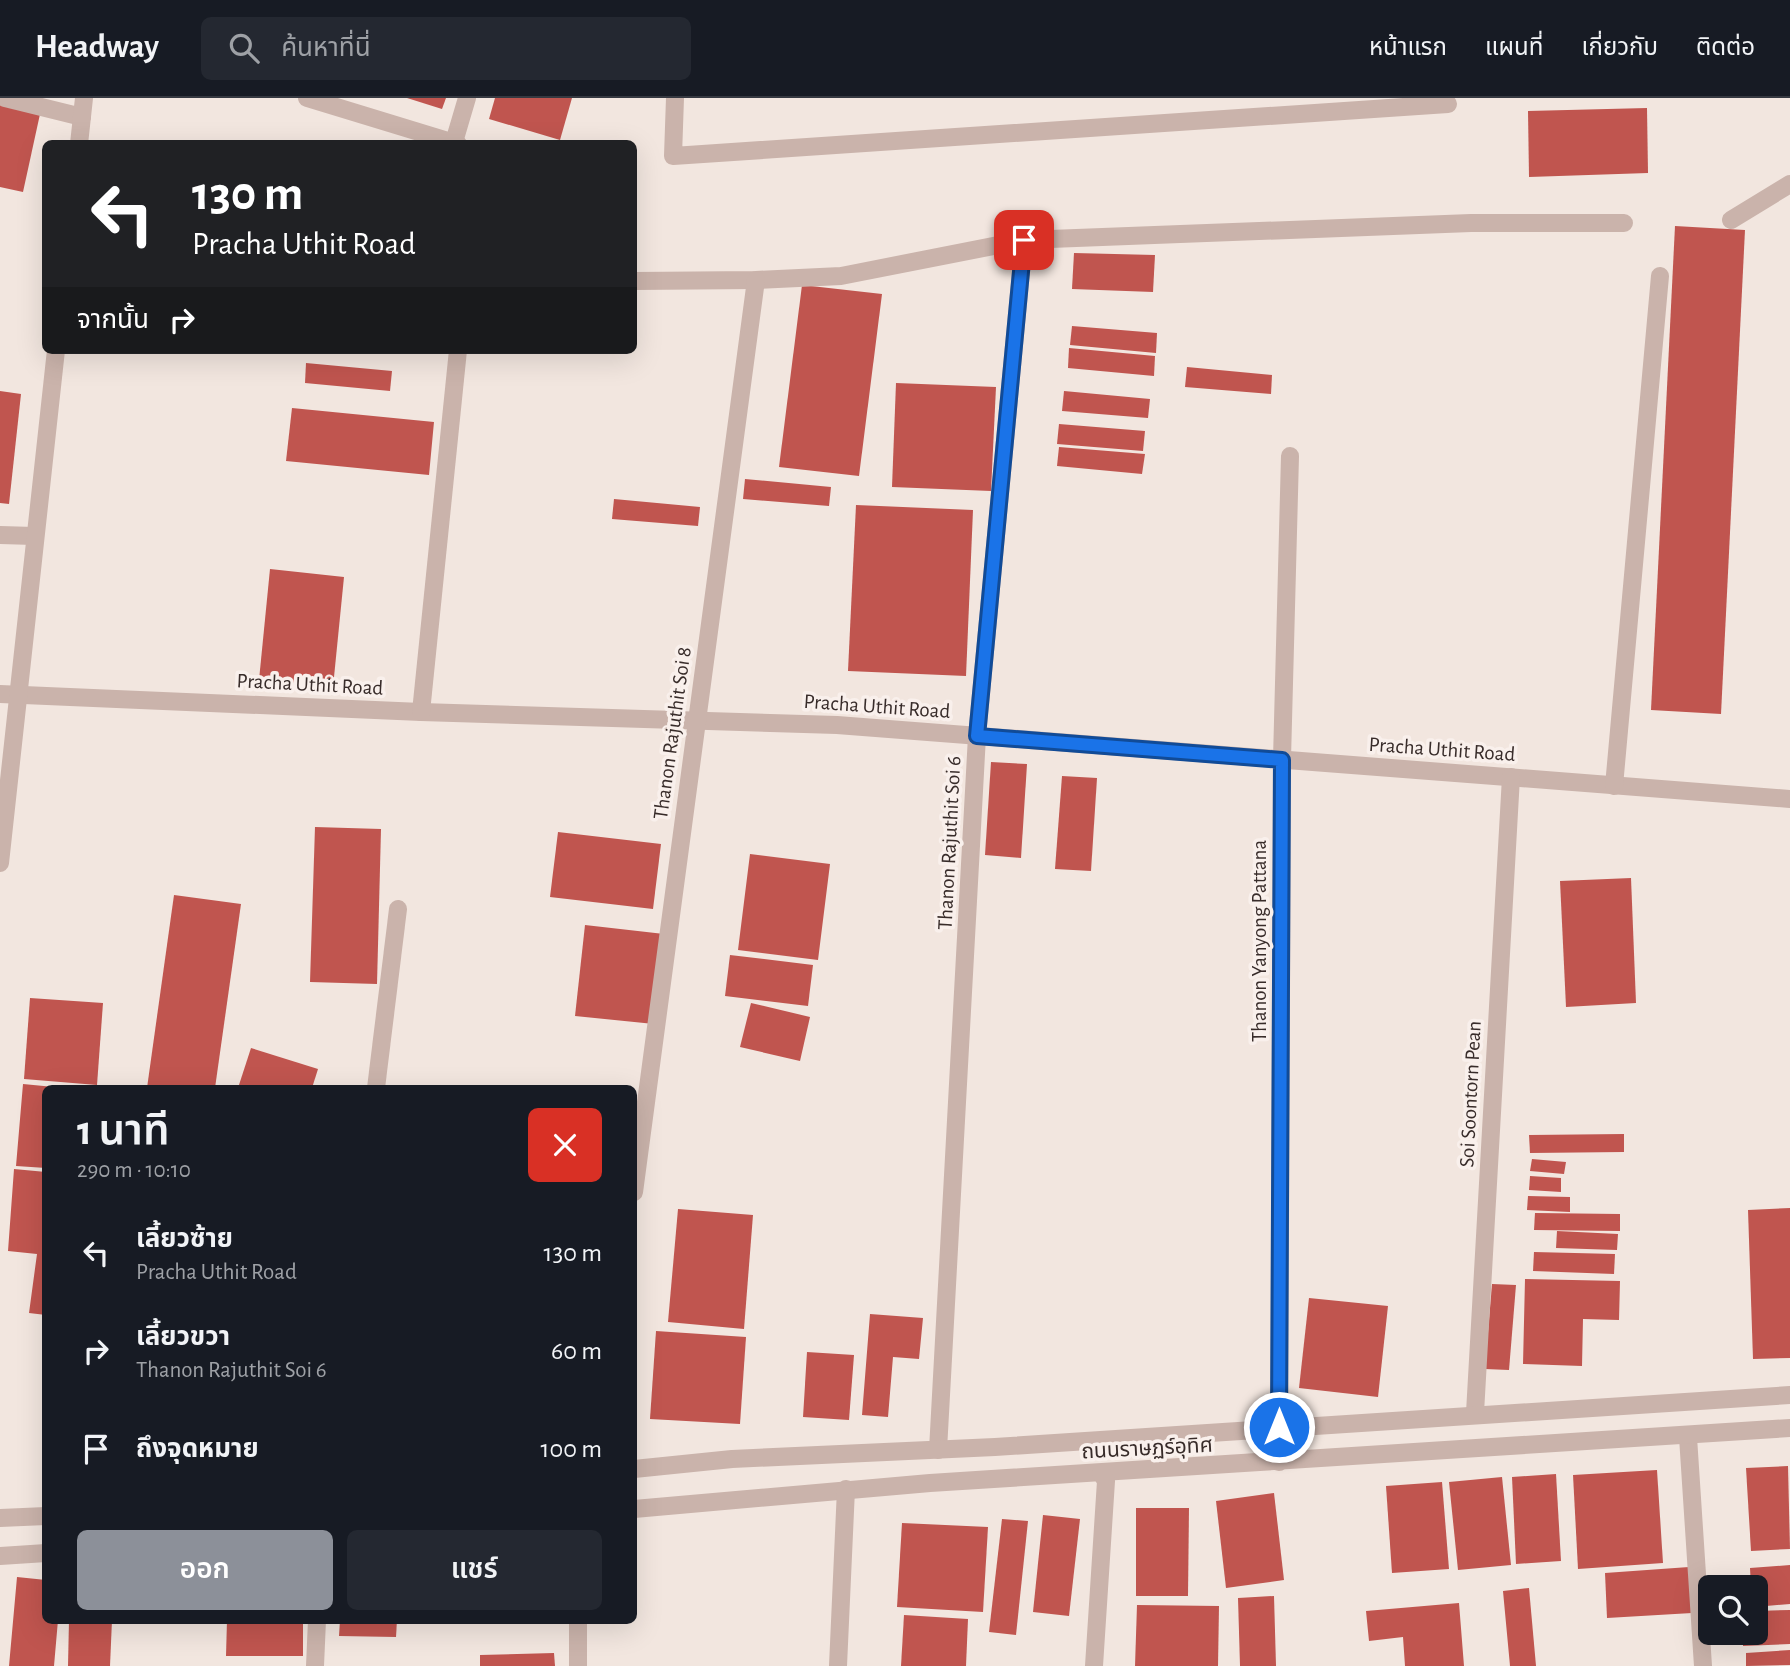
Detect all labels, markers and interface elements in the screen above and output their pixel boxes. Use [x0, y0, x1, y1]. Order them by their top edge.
search box [201, 17, 691, 80]
icon: search [225, 29, 263, 67]
text: Headway [35, 31, 159, 64]
text: ค้นหาที่นี่ [281, 35, 371, 61]
text: หน้าแรก [1369, 36, 1447, 60]
text: แผนที่ [1485, 36, 1543, 60]
text: เกี่ยวกับ [1581, 36, 1658, 60]
text: ติดต่อ [1696, 36, 1755, 60]
icon: left [77, 168, 168, 259]
text: 130 m [192, 170, 303, 219]
pin [994, 210, 1054, 270]
icon: arrive [1005, 221, 1043, 259]
text: Pracha Uthit Road [192, 228, 416, 260]
icon: right [163, 301, 201, 339]
text: จากนั้น [77, 307, 149, 333]
street label: Thanon Rajuthit Soi 8 [650, 645, 695, 821]
street label: Pracha Uthit Road [236, 670, 384, 699]
street label: Pracha Uthit Road [803, 691, 951, 722]
street label: Pracha Uthit Road [1368, 734, 1516, 765]
street label: Thanon Rajuthit Soi 6 [934, 756, 965, 930]
street label: Thanon Yanyong Pattana [1249, 840, 1270, 1042]
street label: Soi Soontorn Pean [1456, 1020, 1485, 1168]
button: close [528, 1108, 602, 1182]
text: 1 นาที [77, 1110, 169, 1152]
text: 290 m · 10:10 [77, 1159, 191, 1182]
text: เลี้ยวซ้าย [136, 1226, 233, 1252]
icon: left [77, 1234, 115, 1272]
text: 130 m [544, 1240, 602, 1266]
text: Pracha Uthit Road [136, 1261, 297, 1284]
text: เลี้ยวขวา [136, 1324, 230, 1350]
icon: right [77, 1332, 115, 1370]
text: 60 m [551, 1338, 602, 1364]
text: Thanon Rajuthit Soi 6 [136, 1359, 327, 1382]
position arrow [1242, 1390, 1316, 1464]
icon: arrive [77, 1430, 115, 1468]
street label: ถนนราษฏร์อุทิศ [1081, 1435, 1213, 1464]
text: ถึงจุดหมาย [136, 1436, 259, 1462]
text: 100 m [541, 1436, 602, 1462]
button: ออก [77, 1530, 333, 1610]
button: แชร์ [347, 1530, 602, 1610]
map controls [1698, 1575, 1768, 1645]
button: search [1698, 1575, 1768, 1645]

